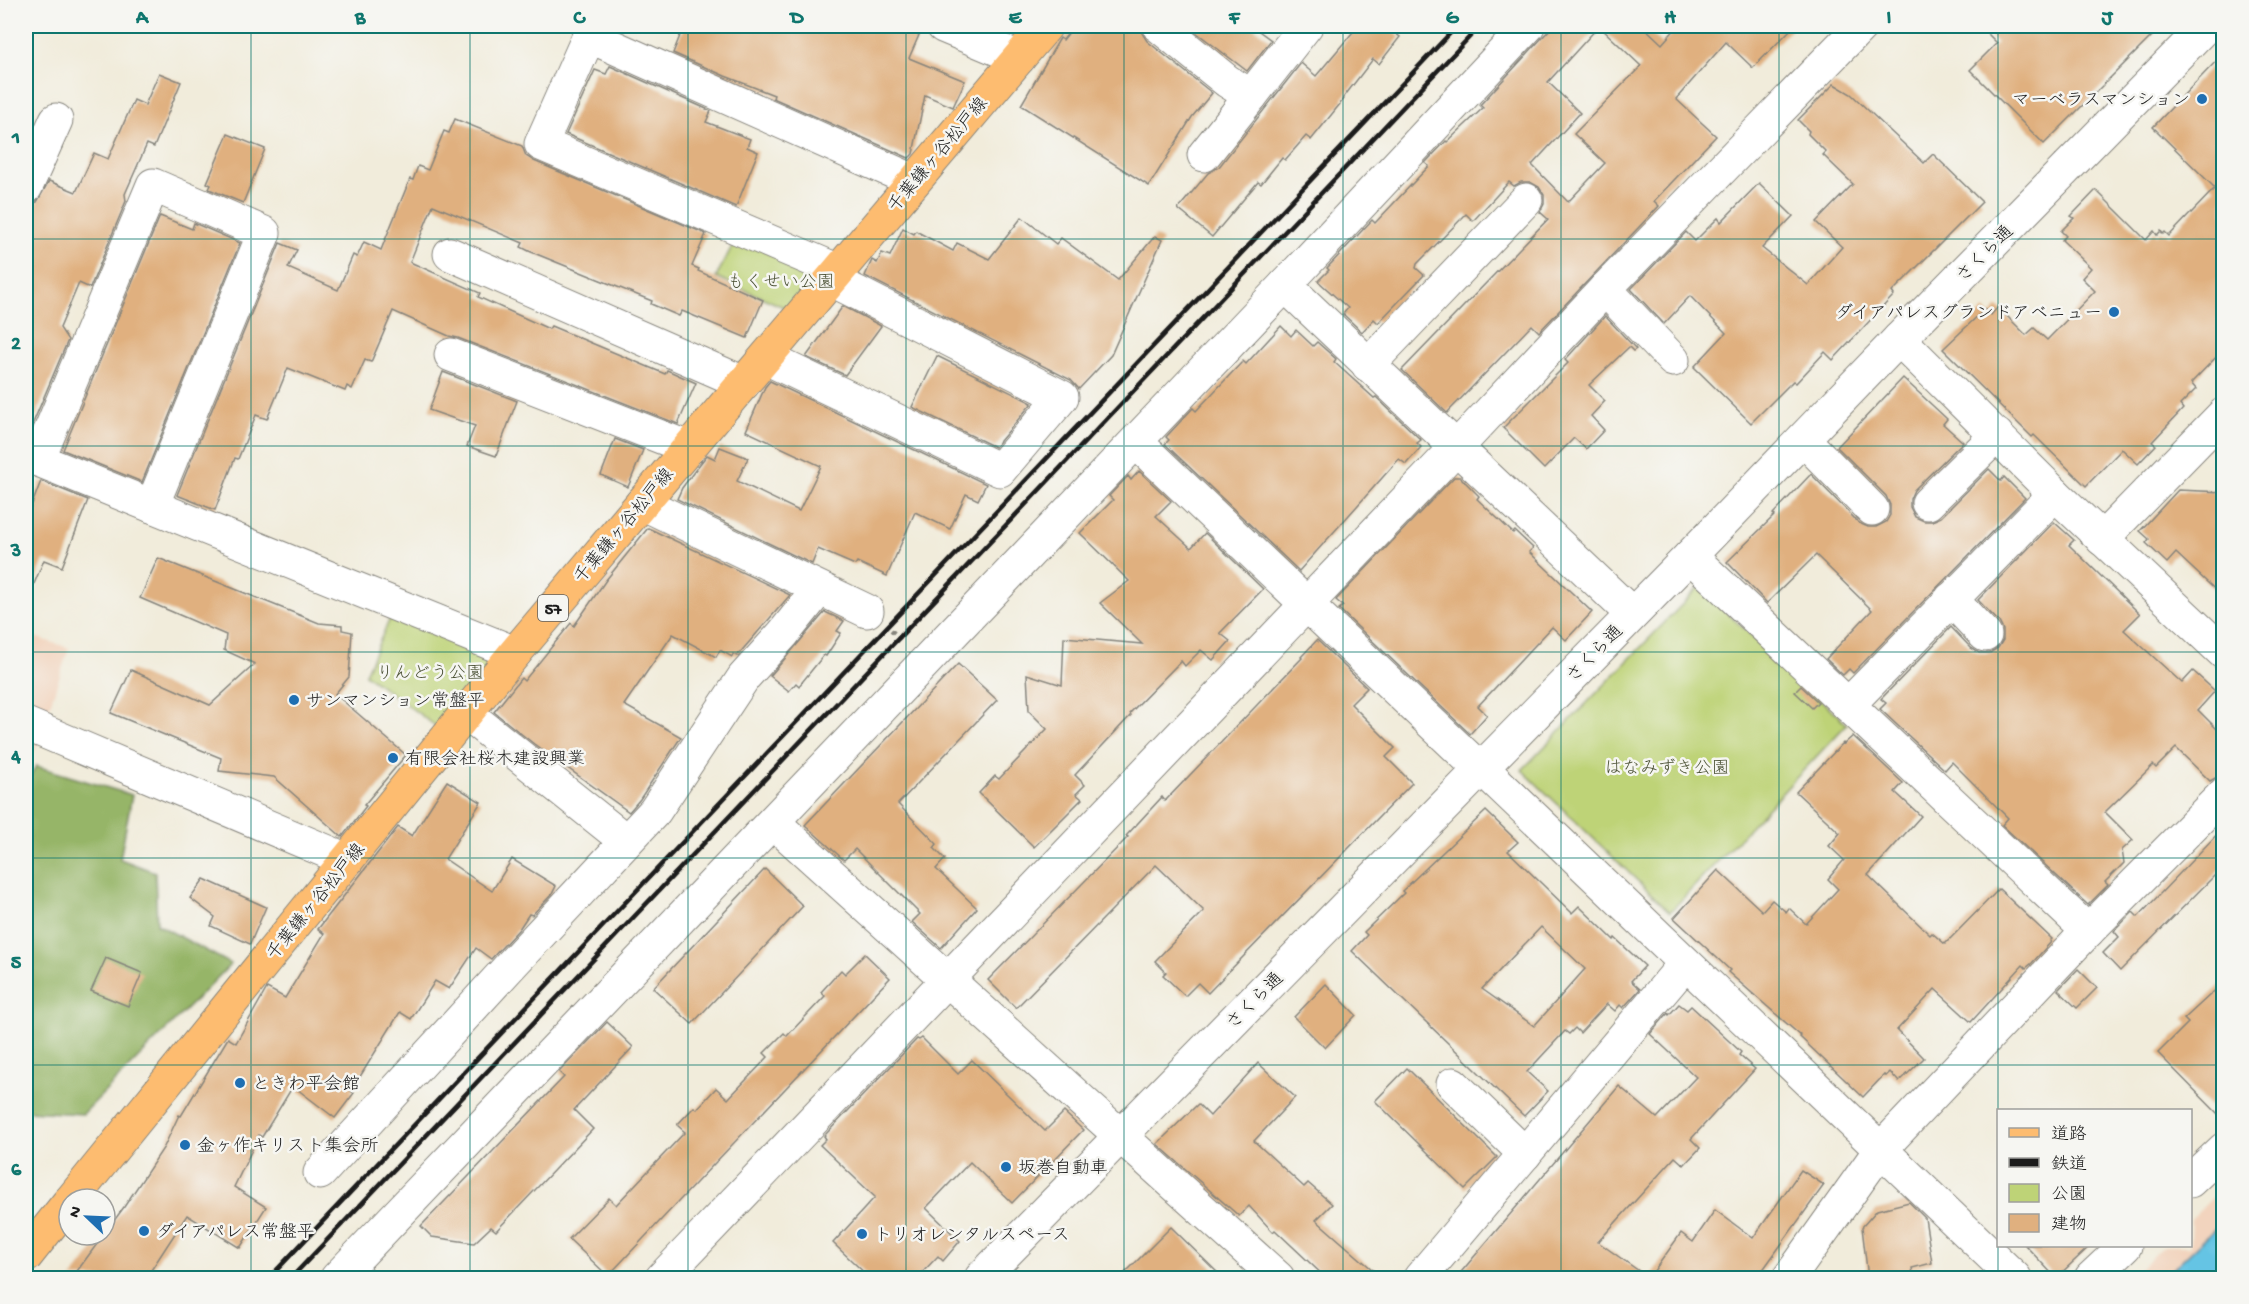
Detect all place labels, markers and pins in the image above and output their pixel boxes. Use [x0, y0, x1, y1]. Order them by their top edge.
place label: マーベラスマンション [2012, 91, 2190, 112]
marker: マーベラスマンション [2195, 92, 2209, 106]
place label: ダイアパレスグランドアベニュー [1835, 303, 2102, 325]
marker: ダイアパレスグランドアベニュー [2107, 305, 2121, 319]
place label: サンマンション常盤平 [306, 691, 485, 713]
marker: サンマンション常盤平 [287, 693, 301, 707]
place label: 有限会社桜木建設興業 [405, 749, 585, 771]
marker: 有限会社桜木建設興業 [386, 751, 400, 765]
place label: ときわ平会館 [252, 1074, 360, 1096]
marker: ときわ平会館 [233, 1076, 247, 1090]
place label: 金ヶ作キリスト集会所 [197, 1136, 378, 1158]
marker: 金ヶ作キリスト集会所 [178, 1138, 192, 1152]
place label: 坂巻自動車 [1018, 1158, 1108, 1180]
marker: 坂巻自動車 [999, 1160, 1013, 1174]
place label: ダイアパレス常盤平 [156, 1222, 315, 1244]
marker: ダイアパレス常盤平 [137, 1224, 151, 1238]
place label: トリオレンタルスペース [874, 1226, 1070, 1247]
marker: トリオレンタルスペース [855, 1227, 869, 1241]

